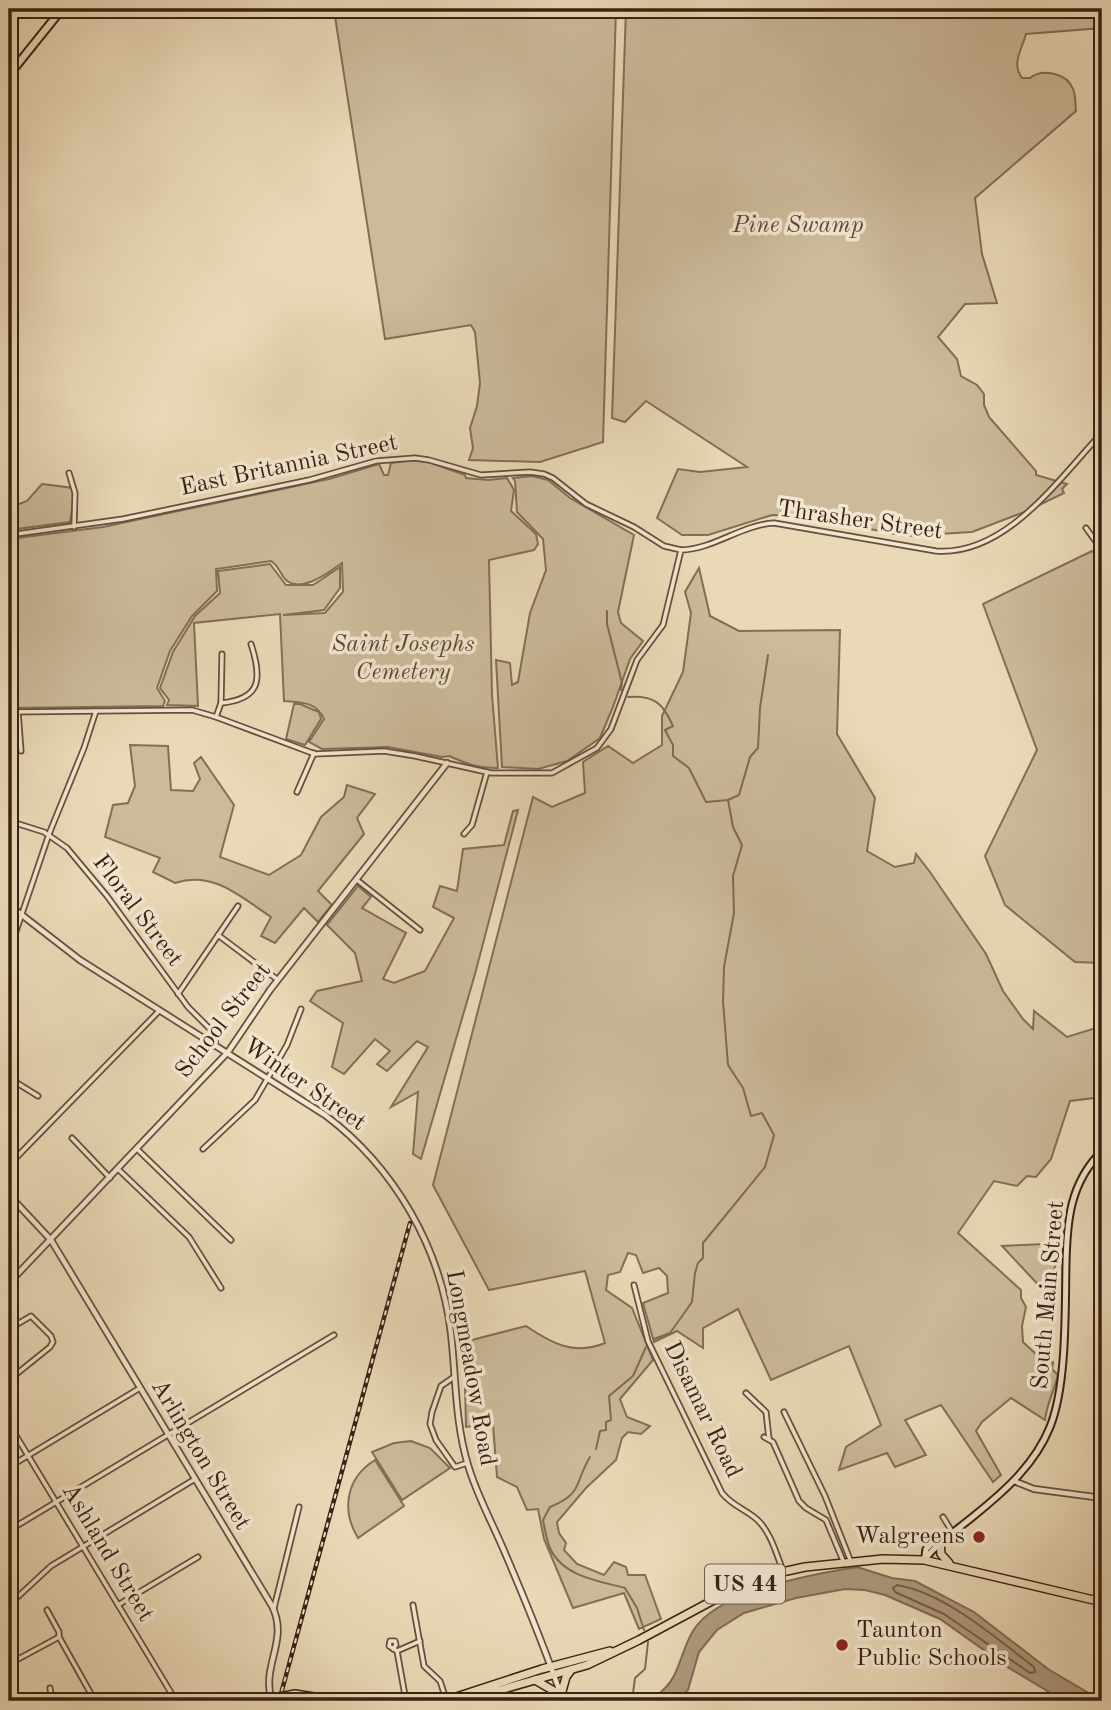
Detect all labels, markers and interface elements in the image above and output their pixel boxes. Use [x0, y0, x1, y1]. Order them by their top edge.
park label: Pine Swamp [731, 214, 864, 238]
street label: East Britannia Street [178, 431, 400, 501]
street label: Thrasher Street [776, 498, 944, 544]
park label: Saint Josephs Cemetery [331, 633, 475, 685]
street label: Floral Street [87, 851, 187, 971]
street label: School Street [172, 959, 276, 1083]
street label: Winter Street [238, 1034, 370, 1136]
street label: South Main Street [1029, 1200, 1069, 1390]
street label: Longmeadow Road [441, 1268, 499, 1468]
street label: Disamar Road [659, 1338, 745, 1482]
street label: Arlington Street [146, 1376, 254, 1534]
street label: Ashland Street [57, 1480, 157, 1626]
place label: Walgreens [855, 1525, 965, 1549]
marker: Walgreens [971, 1529, 987, 1545]
road number: US 44 [705, 1564, 785, 1604]
place label: Taunton Public Schools [856, 1619, 1007, 1671]
marker: Taunton Public Schools [834, 1637, 850, 1653]

